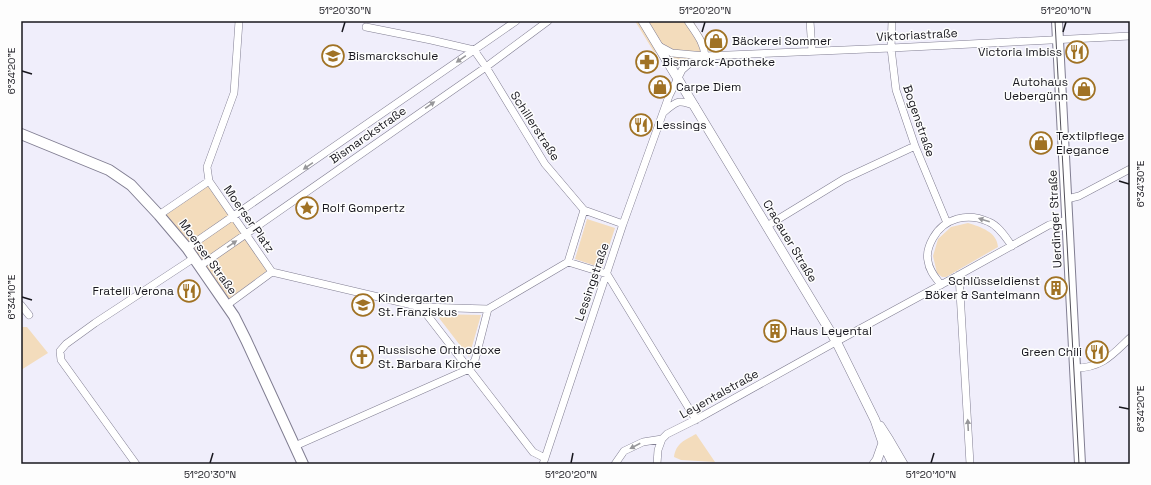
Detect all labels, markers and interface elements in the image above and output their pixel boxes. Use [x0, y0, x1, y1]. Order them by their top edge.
text: 51°20'30"N [319, 4, 371, 17]
text: 51°20'20"N [679, 4, 731, 17]
text: 51°20'10"N [1041, 4, 1091, 17]
street label: Viktoriastraße [876, 25, 958, 45]
shop icon: Bäckerei Sommer [703, 28, 729, 54]
place label: Bäckerei Sommer [732, 33, 832, 49]
restaurant icon: Victoria Imbiss [1064, 39, 1090, 65]
school or university icon: Bismarckschule [320, 43, 346, 69]
place label: Victoria Imbiss [978, 44, 1062, 60]
text: 6°34'20"E [5, 47, 18, 94]
place label: Bismarckschule [348, 48, 438, 64]
pharmacy icon: Bismarck-Apotheke [634, 49, 660, 75]
place label: Bismarck-Apotheke [662, 54, 775, 70]
one-way arrow [455, 55, 466, 63]
shop icon: Carpe Diem [647, 74, 673, 100]
place label: Autohaus Uebergünn [1004, 74, 1068, 104]
shop icon: Autohaus Uebergünn [1071, 76, 1097, 102]
place label: Carpe Diem [676, 79, 741, 95]
street label: Bogenstraße [899, 83, 939, 159]
street label: Schillerstraße [507, 88, 563, 164]
one-way arrow [425, 101, 435, 109]
street label: Bismarckstraße [327, 103, 409, 167]
restaurant icon: Lessings [628, 112, 654, 138]
place label: Lessings [656, 117, 707, 133]
place label: Textilpflege Elegance [1056, 128, 1124, 158]
shop icon: Textilpflege Elegance [1028, 130, 1054, 156]
text: 6°34'30"E [1134, 160, 1147, 207]
one-way arrow [303, 162, 313, 170]
street label: Uerdinger Straße [1044, 169, 1066, 269]
street label: Moerser Platz [220, 182, 278, 256]
place icon: Rolf Gompertz [294, 195, 320, 221]
street label: Cracauer Straße [759, 197, 821, 285]
place label: Rolf Gompertz [322, 200, 405, 216]
street label: Moerser Straße [175, 216, 241, 298]
one-way arrow [977, 217, 989, 223]
one-way arrow [227, 240, 237, 248]
street label: Lessingstraße [571, 241, 613, 323]
place label: Schlüsseldienst Böker & Santelmann [925, 273, 1040, 303]
text: 6°34'10"E [5, 274, 18, 319]
building icon: Schlüsseldienst Böker & Santelmann [1043, 275, 1069, 301]
restaurant icon: Fratelli Verona [176, 278, 202, 304]
place label: Fratelli Verona [92, 283, 174, 299]
place label: Kindergarten St. Franziskus [378, 290, 457, 320]
school or university icon: Kindergarten St. Franziskus [350, 292, 376, 318]
building icon: Haus Leyental [762, 318, 788, 344]
place label: Haus Leyental [790, 323, 872, 339]
restaurant icon: Green Chili [1084, 339, 1110, 365]
place label: Russische Orthodoxe St. Barbara Kirche [378, 342, 501, 372]
church icon: Russische Orthodoxe St. Barbara Kirche [349, 344, 375, 370]
place label: Green Chili [1021, 344, 1082, 360]
street label: Leyentalstraße [677, 366, 761, 422]
text: 6°34'20"E [1134, 385, 1147, 432]
one-way arrow [964, 419, 971, 431]
one-way arrow [629, 442, 641, 449]
text: 51°20'30"N [184, 468, 236, 481]
text: 51°20'20"N [545, 468, 597, 481]
text: 51°20'10"N [906, 468, 956, 481]

